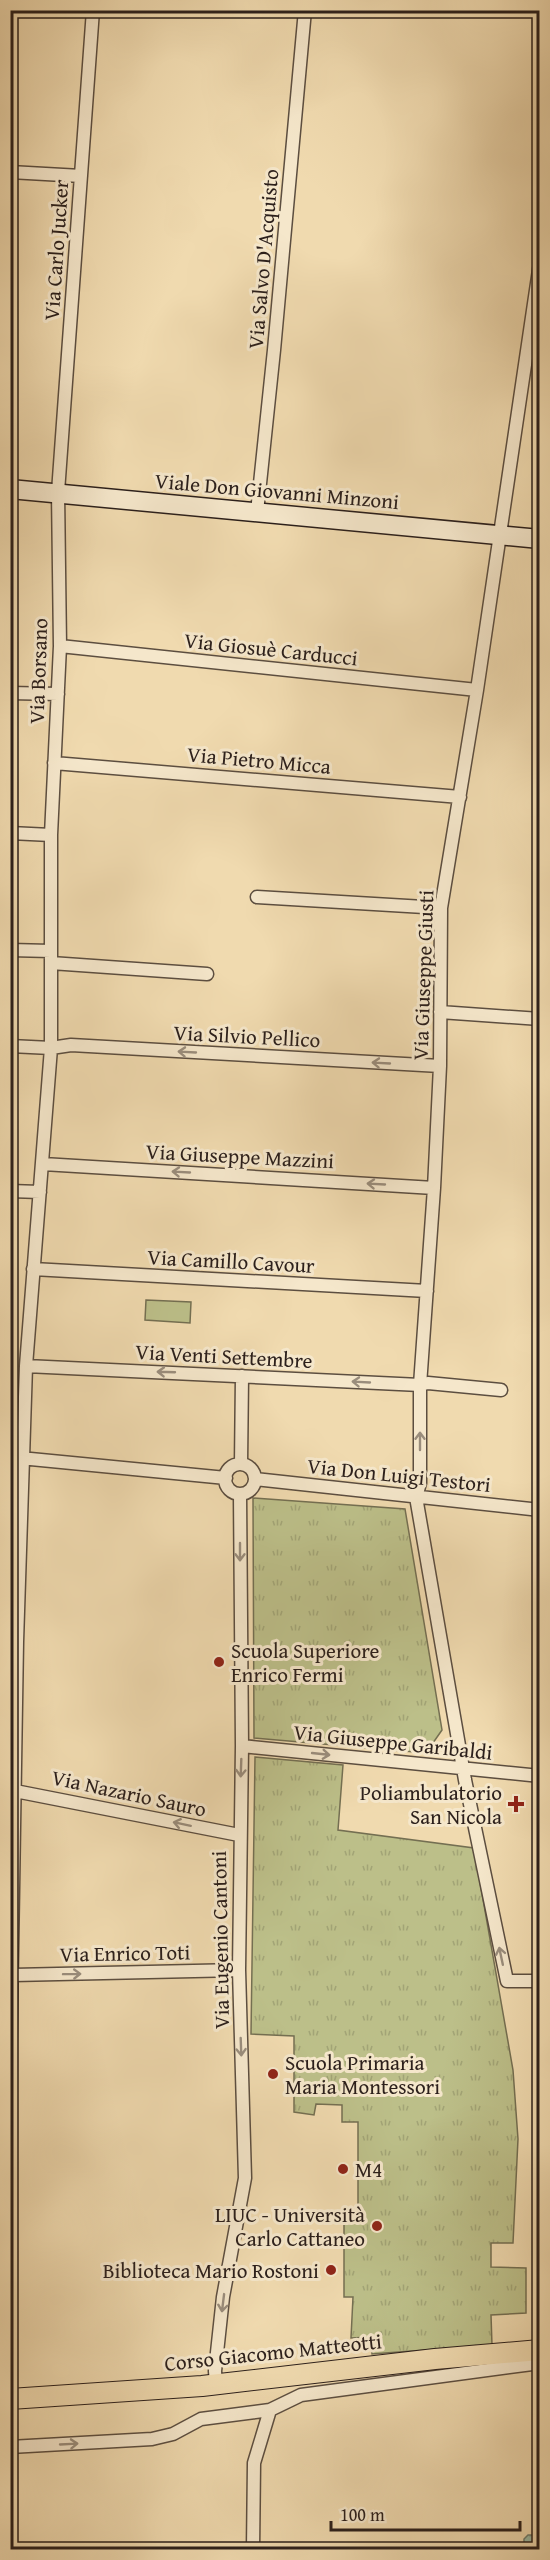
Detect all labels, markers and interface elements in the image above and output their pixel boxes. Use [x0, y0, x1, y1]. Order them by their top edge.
street label: Via Salvo D'Acquisto [240, 168, 286, 350]
street label: Via Carlo Jucker [36, 178, 76, 321]
street label: Viale Don Giovanni Minzoni [154, 465, 400, 517]
street label: Via Borsano [21, 617, 55, 725]
street label: Via Giosuè Carducci [183, 624, 359, 674]
street label: Via Pietro Micca [186, 738, 332, 782]
street label: Via Giuseppe Giusti [405, 889, 441, 1061]
street label: Via Silvio Pellico [173, 1017, 321, 1055]
one-way arrow [177, 1047, 197, 1058]
one-way arrow [372, 1058, 392, 1069]
street label: Via Giuseppe Mazzini [145, 1136, 335, 1176]
one-way arrow [172, 1167, 192, 1178]
one-way arrow [367, 1178, 387, 1189]
street label: Via Camillo Cavour [147, 1241, 316, 1281]
street label: Via Venti Settembre [135, 1336, 313, 1376]
one-way arrow [157, 1367, 177, 1378]
one-way arrow [352, 1376, 372, 1387]
one-way arrow [414, 1432, 426, 1452]
street label: Via Don Luigi Testori [306, 1450, 492, 1500]
one-way arrow [234, 1542, 246, 1562]
place label: Scuola Superiore Enrico Fermi [231, 1635, 379, 1690]
marker: Scuola Superiore Enrico Fermi [212, 1655, 226, 1669]
street label: Via Giuseppe Garibaldi [292, 1716, 494, 1768]
one-way arrow [311, 1749, 330, 1760]
one-way arrow [236, 1758, 247, 1778]
street label: Via Nazario Sauro [49, 1761, 209, 1825]
place label: Poliambulatorio San Nicola [360, 1777, 502, 1832]
marker: Poliambulatorio San Nicola [507, 1795, 525, 1813]
one-way arrow [172, 1817, 191, 1829]
street label: Via Eugenio Cantoni [203, 1850, 237, 2029]
street label: Via Enrico Toti [59, 1936, 191, 1970]
one-way arrow [495, 1947, 507, 1966]
one-way arrow [61, 1968, 81, 1980]
one-way arrow [235, 2037, 247, 2057]
place label: Scuola Primaria Maria Montessori [285, 2047, 440, 2102]
marker: Scuola Primaria Maria Montessori [266, 2067, 280, 2081]
place label: M4 [355, 2154, 382, 2185]
marker: M4 [336, 2162, 350, 2176]
place label: LIUC - Università Carlo Cattaneo [215, 2199, 365, 2254]
marker: LIUC - Università Carlo Cattaneo [370, 2219, 384, 2233]
place label: Biblioteca Mario Rostoni [103, 2255, 319, 2286]
marker: Biblioteca Mario Rostoni [324, 2263, 338, 2277]
one-way arrow [217, 2293, 228, 2313]
street label: Corso Giacomo Matteotti [163, 2325, 383, 2379]
one-way arrow [58, 2438, 78, 2449]
scale bar [331, 2494, 520, 2532]
text: 100 m [340, 2501, 385, 2528]

